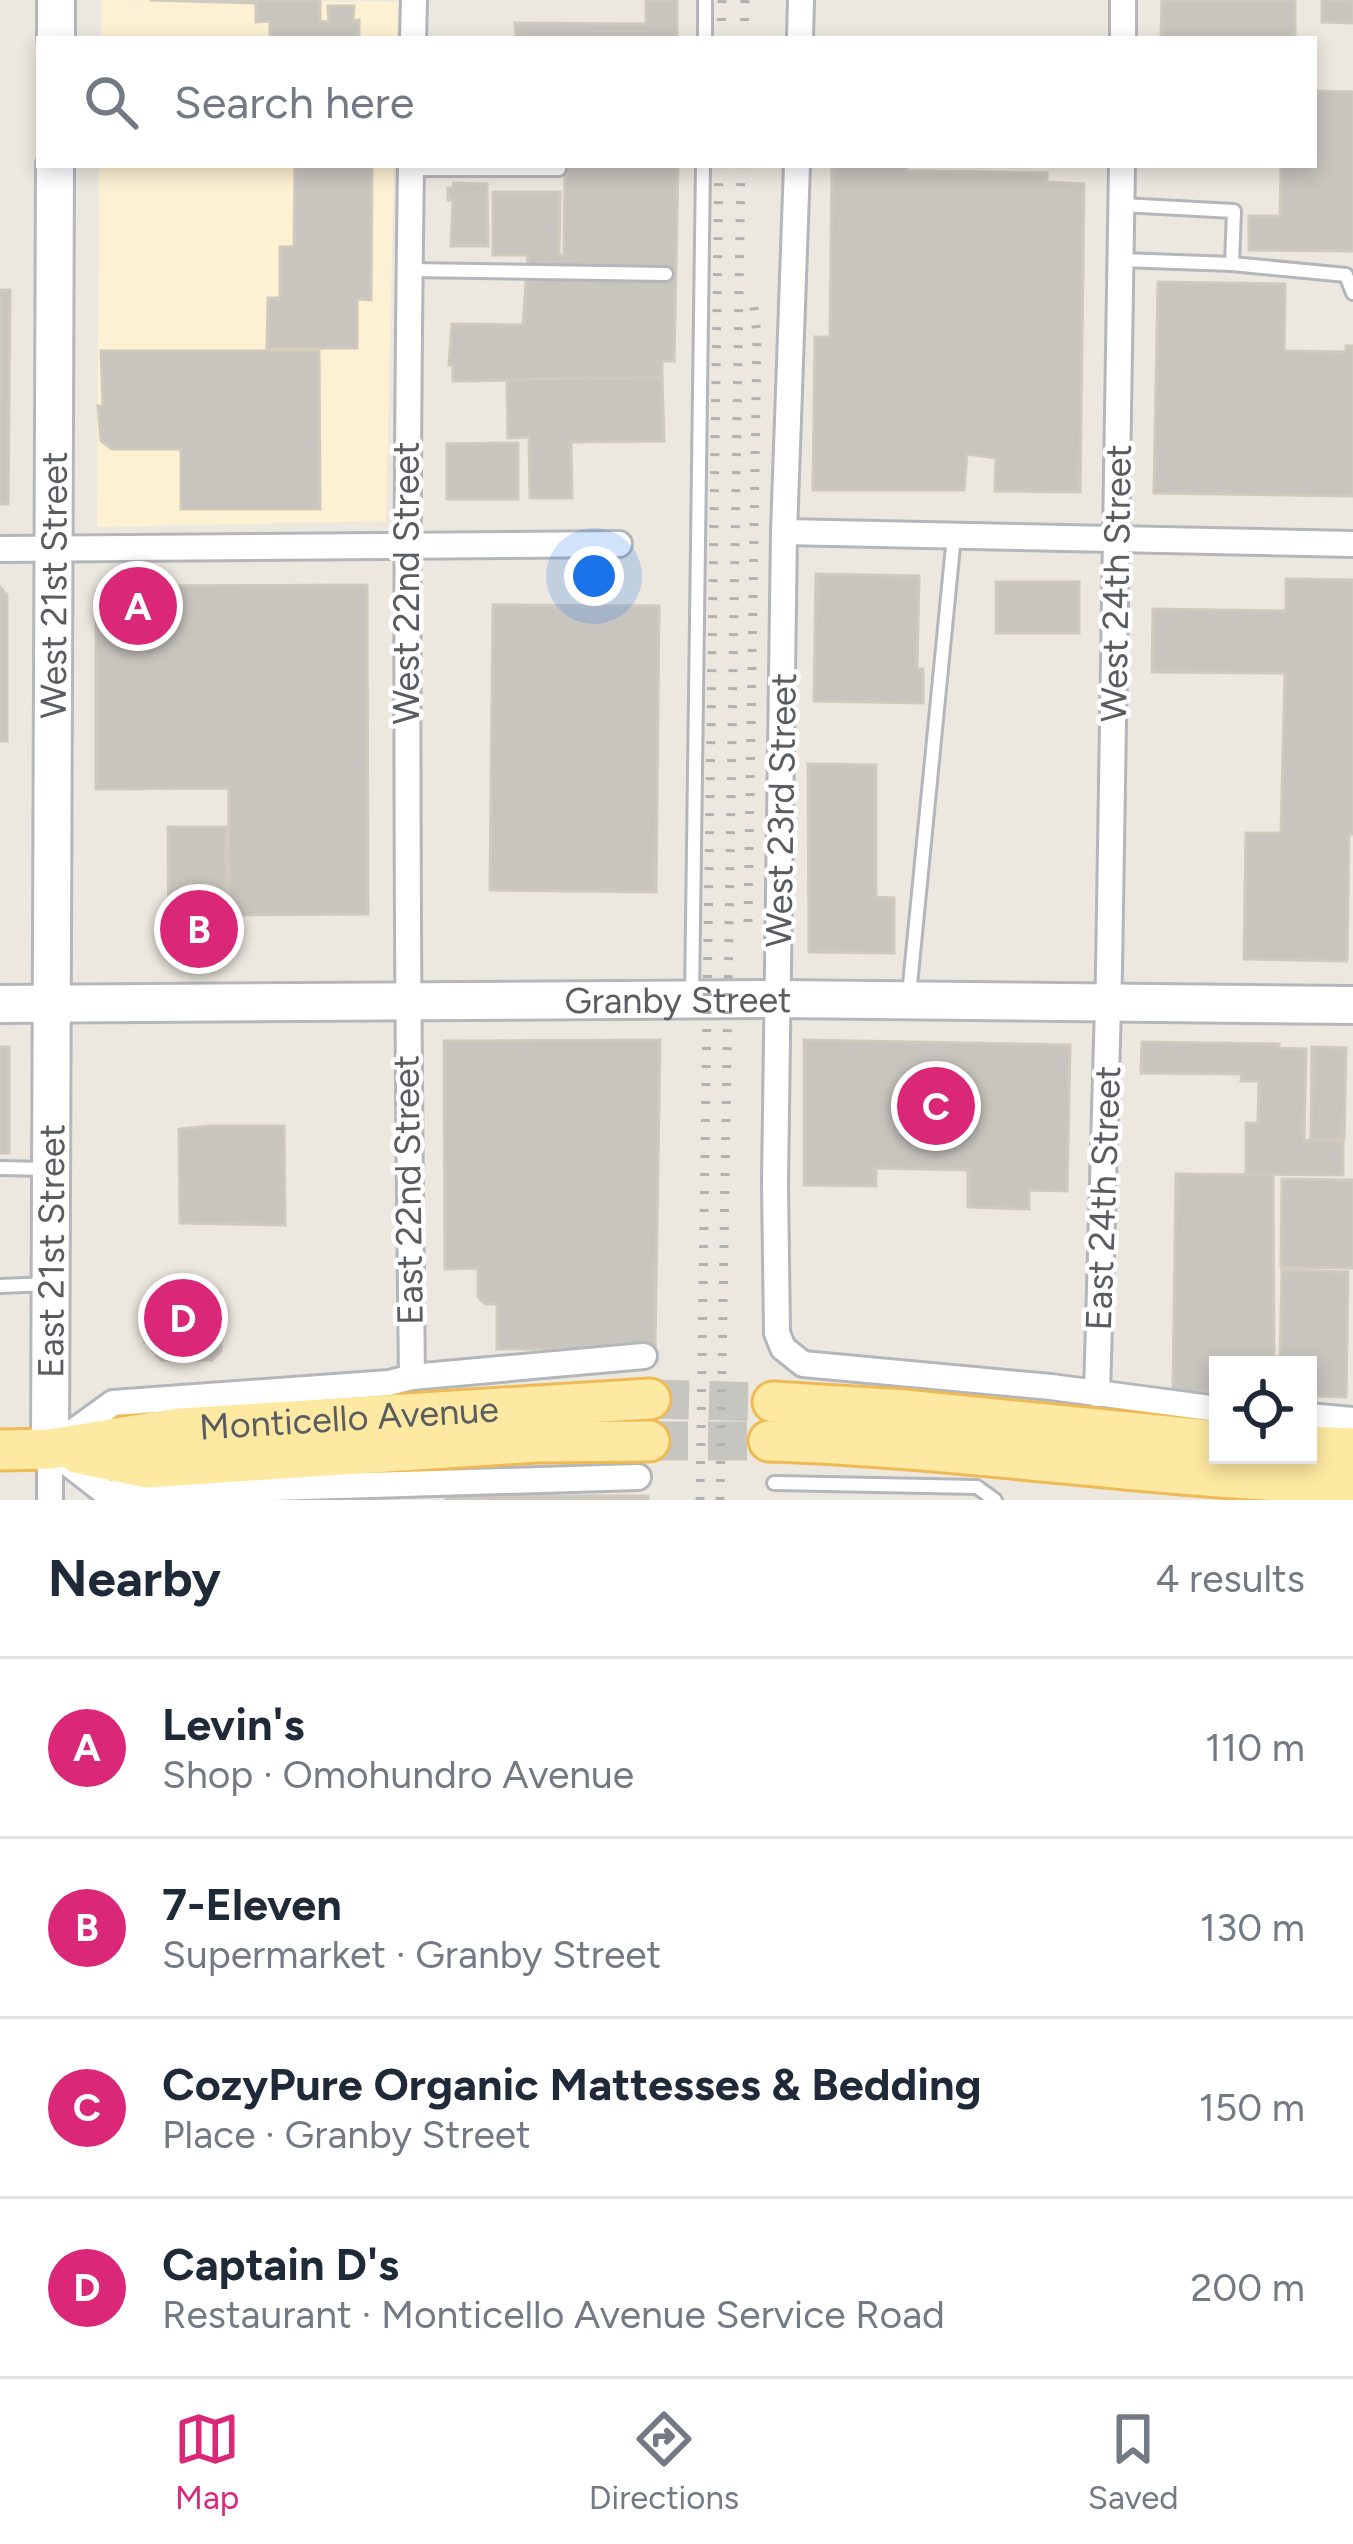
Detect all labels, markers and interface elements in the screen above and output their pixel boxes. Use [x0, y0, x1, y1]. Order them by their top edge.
search box [36, 36, 1317, 168]
icon: search [78, 69, 144, 135]
text: Search here [174, 75, 414, 129]
street label: West 22nd Street [385, 441, 428, 725]
street label: West 24th Street [1092, 444, 1140, 722]
street label: West 21st Street [31, 451, 75, 719]
your location [564, 546, 624, 606]
pin: A [99, 561, 177, 651]
street label: West 23rd Street [757, 672, 805, 948]
pin: B [160, 884, 238, 974]
street label: Granby Street [564, 978, 792, 1022]
street label: East 22nd Street [384, 1055, 432, 1325]
pin: C [897, 1061, 975, 1151]
street label: East 24th Street [1077, 1065, 1129, 1331]
street label: East 21st Street [29, 1124, 73, 1378]
pin: D [144, 1273, 222, 1363]
map controls [1209, 1356, 1317, 1464]
button: locate [1209, 1356, 1317, 1464]
street label: Monticello Avenue [198, 1387, 500, 1448]
text: Nearby [48, 1548, 221, 1609]
text: 4 results [1155, 1555, 1305, 1602]
text: Levin's [162, 1697, 304, 1751]
text: A [73, 1724, 101, 1771]
text: 110 m [1205, 1724, 1305, 1771]
text: Shop · Omohundro Avenue [162, 1751, 634, 1798]
text: 7-Eleven [162, 1877, 342, 1931]
text: B [75, 1904, 99, 1951]
text: 130 m [1200, 1904, 1305, 1951]
text: Supermarket · Granby Street [162, 1931, 661, 1978]
text: CozyPure Organic Mattesses & Bedding [162, 2057, 982, 2111]
text: C [73, 2084, 101, 2131]
text: 150 m [1199, 2084, 1305, 2131]
text: Place · Granby Street [162, 2111, 531, 2158]
text: Captain D's [162, 2237, 399, 2291]
text: D [73, 2264, 101, 2311]
text: 200 m [1190, 2264, 1305, 2311]
text: Restaurant · Monticello Avenue Service Road [162, 2291, 945, 2338]
tab: Map [174, 2406, 240, 2517]
tab: Directions [589, 2406, 739, 2517]
tab: Saved [1088, 2406, 1179, 2517]

